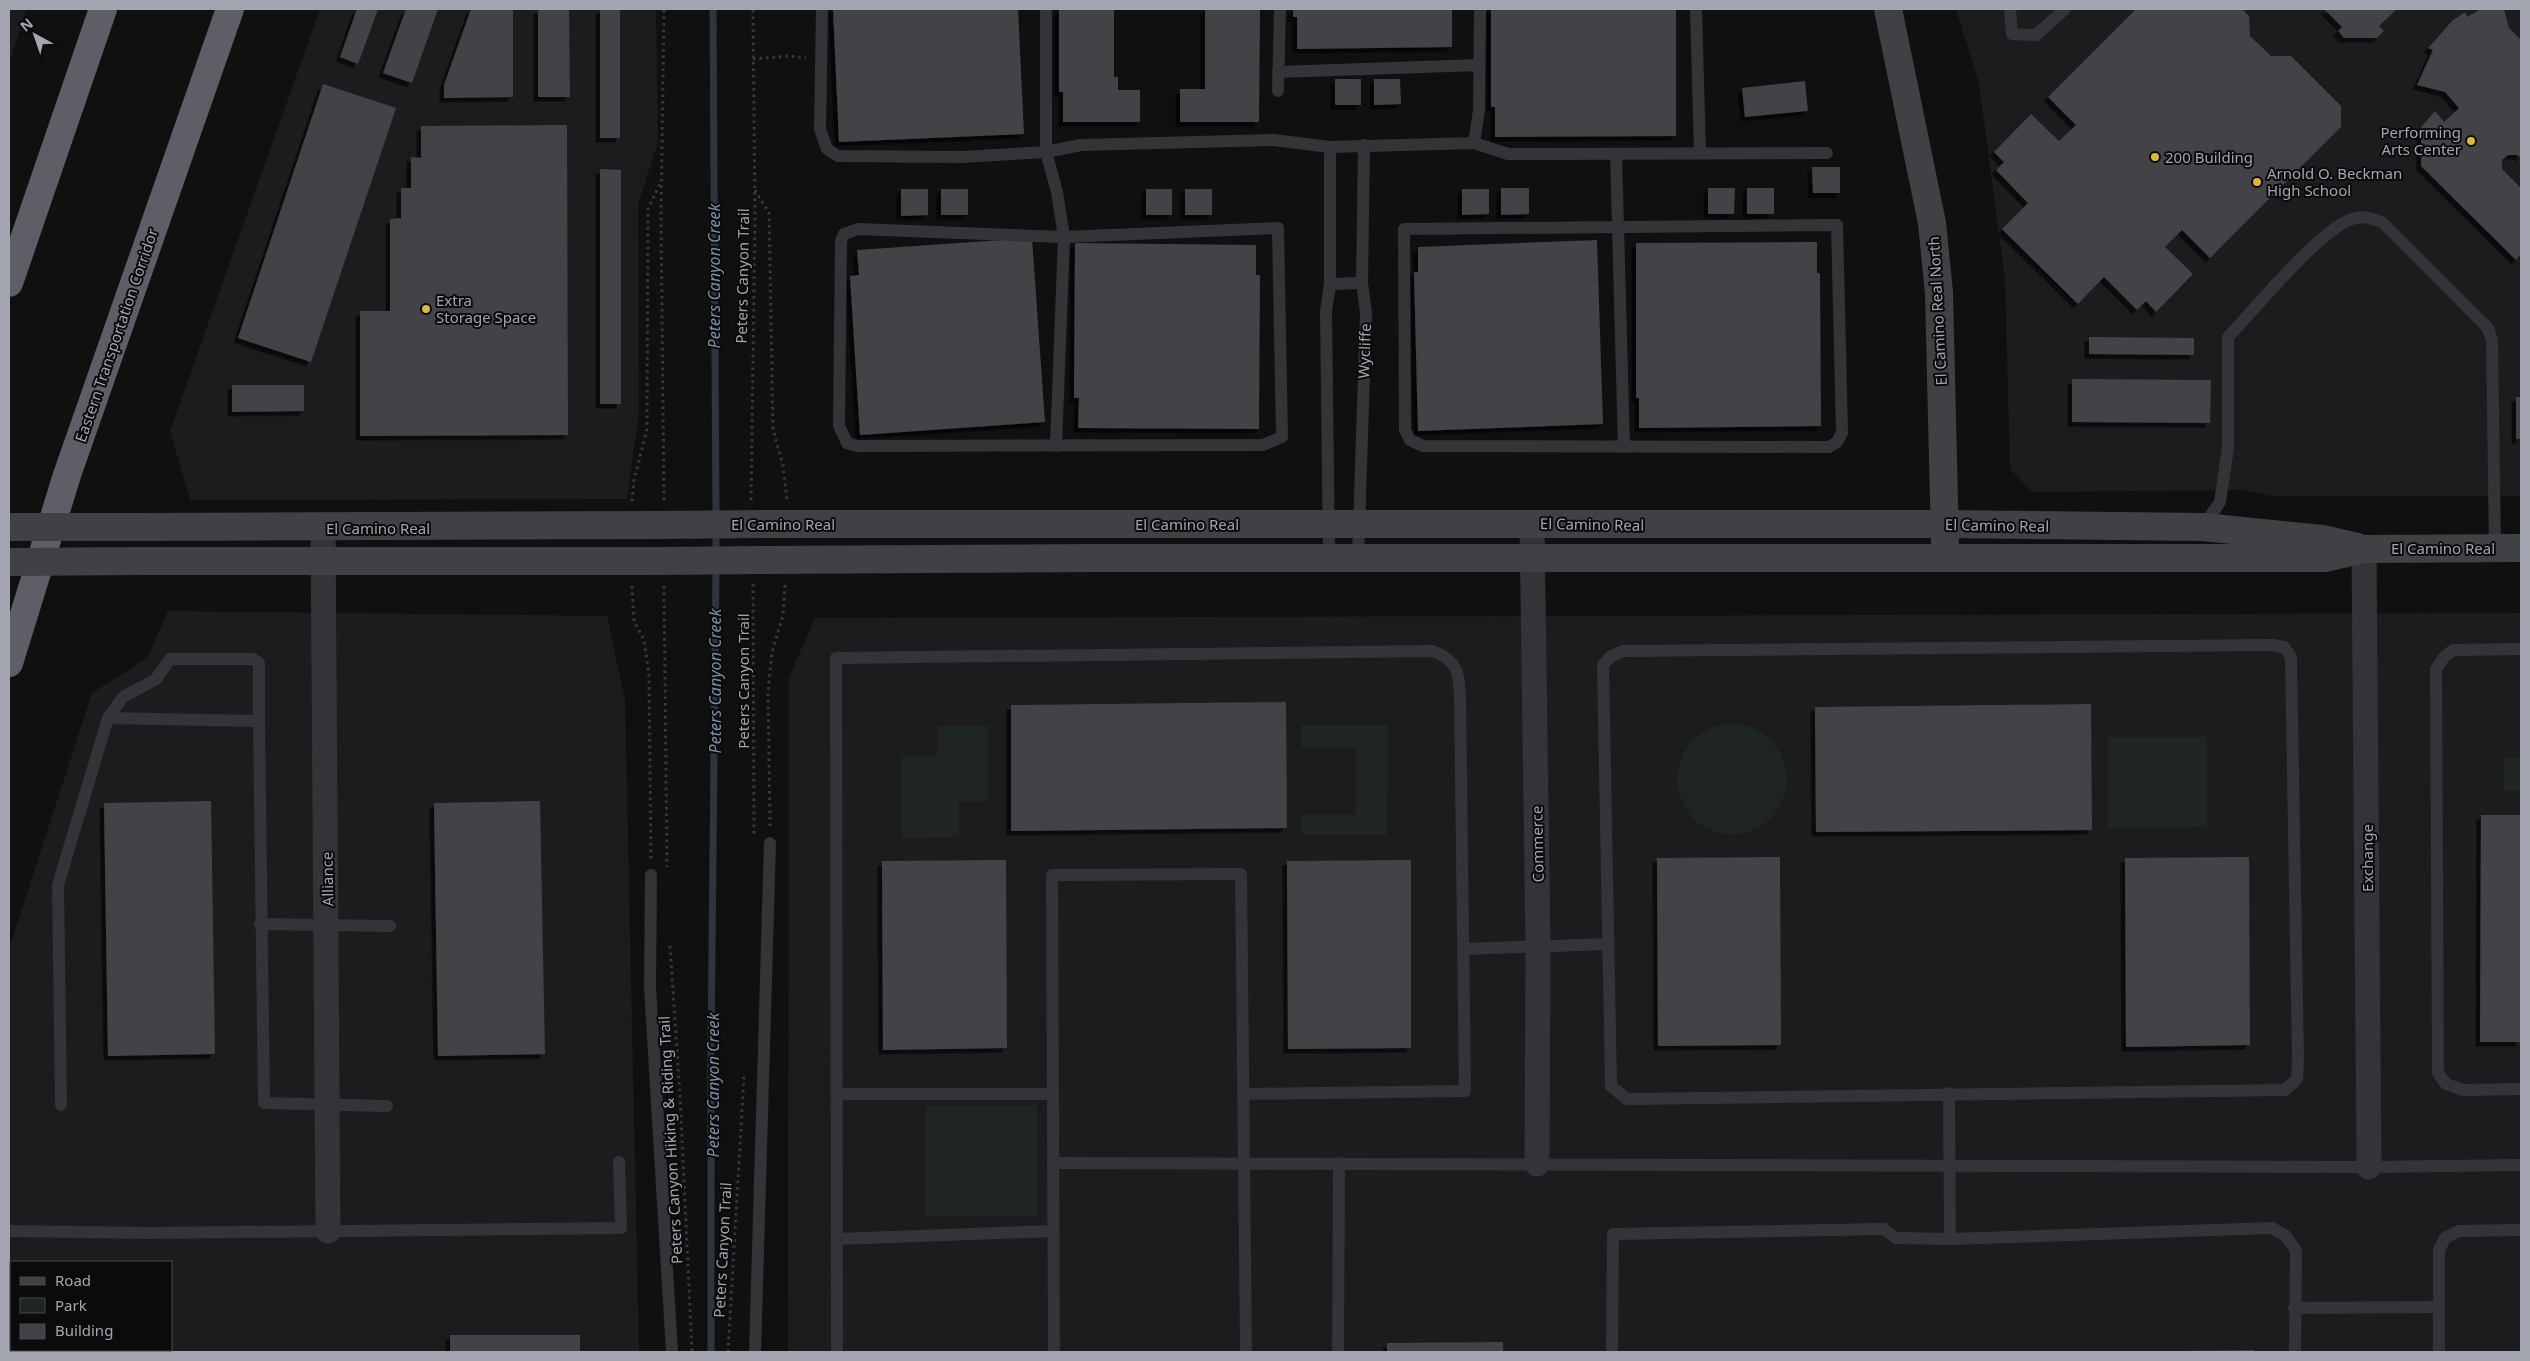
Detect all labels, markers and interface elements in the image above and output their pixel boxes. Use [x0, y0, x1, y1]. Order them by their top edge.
north arrow [10, 10, 60, 60]
text: N [16, 14, 37, 36]
place label: Performing Arts Center [2380, 122, 2461, 159]
marker: Performing Arts Center [2465, 135, 2477, 147]
place label: 200 Building [2165, 147, 2253, 167]
marker: 200 Building [2149, 151, 2161, 163]
place label: Arnold O. Beckman High School [2267, 163, 2402, 200]
marker: Arnold O. Beckman High School [2251, 176, 2263, 188]
water label: Peters Canyon Creek [703, 203, 725, 348]
street label: Peters Canyon Trail [731, 208, 753, 344]
street label: Eastern Transportation Corridor [70, 226, 162, 444]
street label: El Camino Real North [1923, 236, 1951, 386]
place label: Extra Storage Space [436, 290, 536, 327]
marker: Extra Storage Space [420, 303, 432, 315]
street label: Wycliffe [1353, 323, 1375, 379]
street label: El Camino Real [1540, 513, 1644, 535]
street label: El Camino Real [731, 514, 835, 534]
street label: El Camino Real [1135, 514, 1239, 534]
street label: El Camino Real [1945, 514, 2049, 536]
street label: El Camino Real [326, 518, 430, 538]
street label: El Camino Real [2391, 538, 2495, 558]
water label: Peters Canyon Creek [704, 608, 726, 753]
street label: Peters Canyon Trail [733, 613, 753, 749]
street label: Commerce [1526, 806, 1548, 882]
street label: Exchange [2357, 824, 2377, 892]
street label: Alliance [317, 852, 337, 906]
water label: Peters Canyon Creek [702, 1012, 724, 1157]
street label: Peters Canyon Hiking & Riding Trail [654, 1016, 686, 1264]
street label: Peters Canyon Trail [708, 1182, 736, 1318]
legend [10, 1261, 172, 1351]
text: Road [55, 1270, 91, 1290]
text: Park [55, 1295, 87, 1315]
text: Building [55, 1320, 113, 1340]

